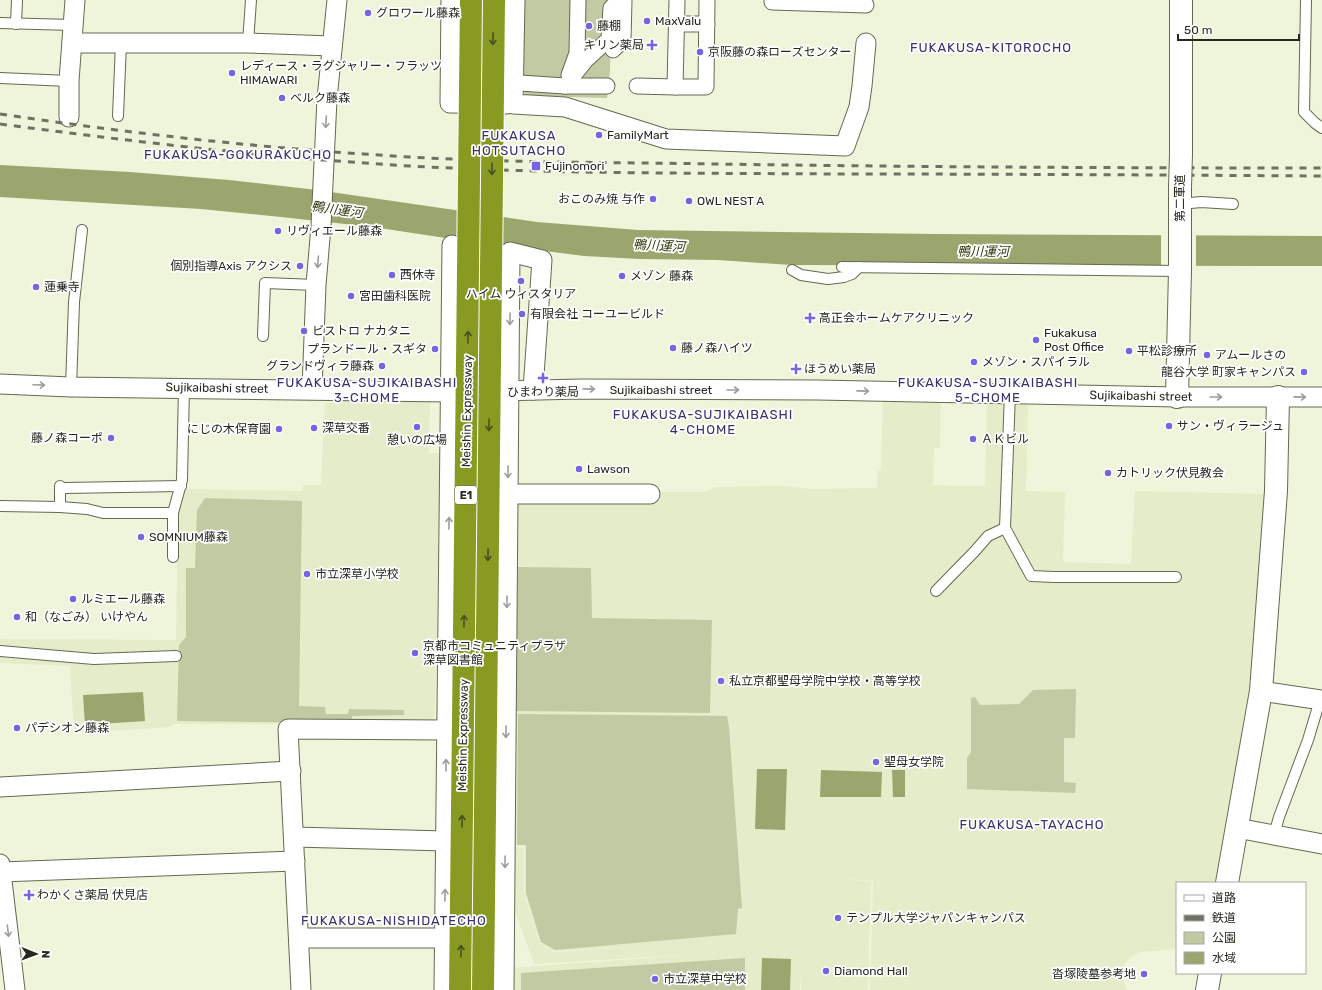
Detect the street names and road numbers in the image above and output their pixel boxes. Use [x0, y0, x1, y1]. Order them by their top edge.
street label: 第二軍道 [1173, 174, 1187, 222]
street label: Meishin Expressway [459, 354, 475, 467]
street label: Sujikaibashi street [166, 380, 269, 396]
street label: Sujikaibashi street [610, 383, 713, 397]
street label: Sujikaibashi street [1090, 388, 1193, 404]
road number: E1 [455, 486, 477, 504]
street label: Meishin Expressway [455, 678, 471, 791]

